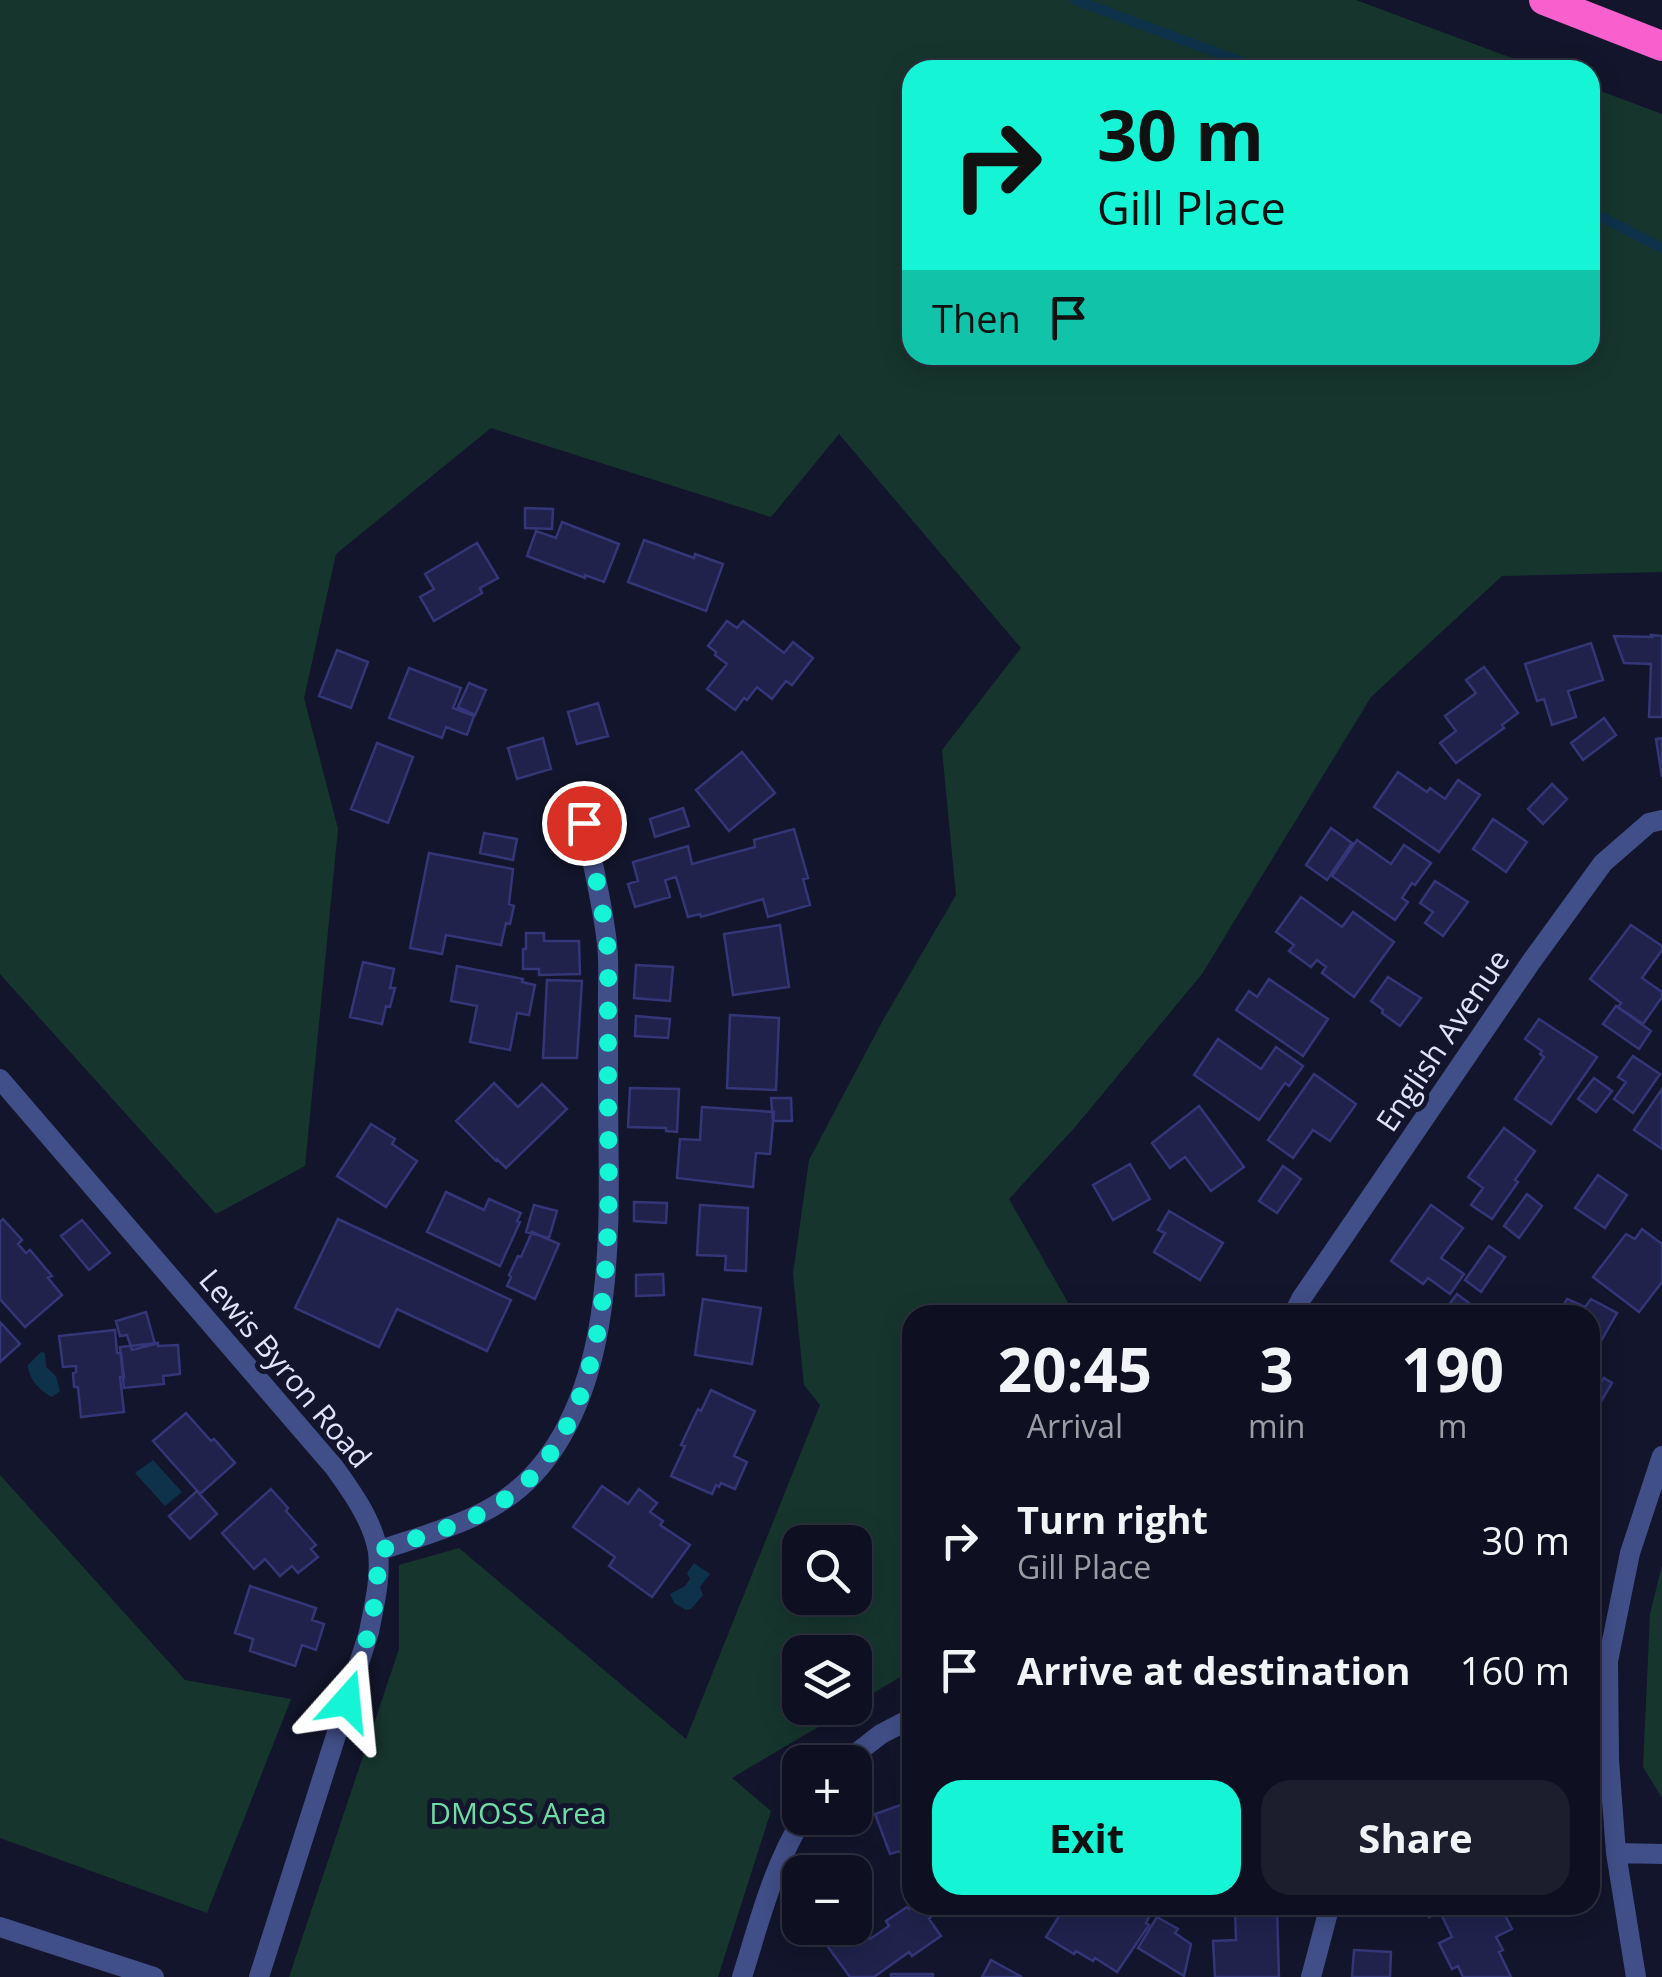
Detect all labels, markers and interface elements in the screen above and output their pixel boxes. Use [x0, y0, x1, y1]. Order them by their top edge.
text: 30 m [1097, 86, 1264, 182]
icon: right [932, 100, 1062, 230]
text: Gill Place [1097, 177, 1286, 238]
icon: arrive [1041, 290, 1096, 345]
text: Then [932, 292, 1021, 344]
pin [542, 781, 627, 866]
icon: arrive [557, 796, 612, 851]
street label: English Avenue [1366, 941, 1518, 1139]
street label: Lewis Byron Road [191, 1260, 381, 1476]
text: 20:45 [998, 1328, 1152, 1410]
text: 3 [1260, 1328, 1294, 1410]
text: 190 [1401, 1328, 1504, 1410]
text: Arrival [1027, 1404, 1123, 1447]
text: min [1248, 1404, 1305, 1447]
text: m [1438, 1404, 1467, 1447]
text: Turn right [1017, 1493, 1208, 1545]
icon: right [932, 1513, 987, 1568]
text: 30 m [1481, 1514, 1570, 1566]
map controls [782, 1525, 872, 1945]
button: search [782, 1525, 872, 1615]
text: Gill Place [1017, 1545, 1151, 1588]
button: layers [782, 1635, 872, 1725]
icon: arrive [932, 1643, 987, 1698]
text: Arrive at destination [1017, 1644, 1411, 1696]
text: 160 m [1460, 1644, 1570, 1696]
position arrow [295, 1649, 399, 1753]
button: + [782, 1745, 872, 1835]
button: Exit [932, 1780, 1241, 1895]
button: Share [1261, 1780, 1570, 1895]
park label: DMOSS Area [429, 1792, 607, 1833]
button: − [782, 1855, 872, 1945]

